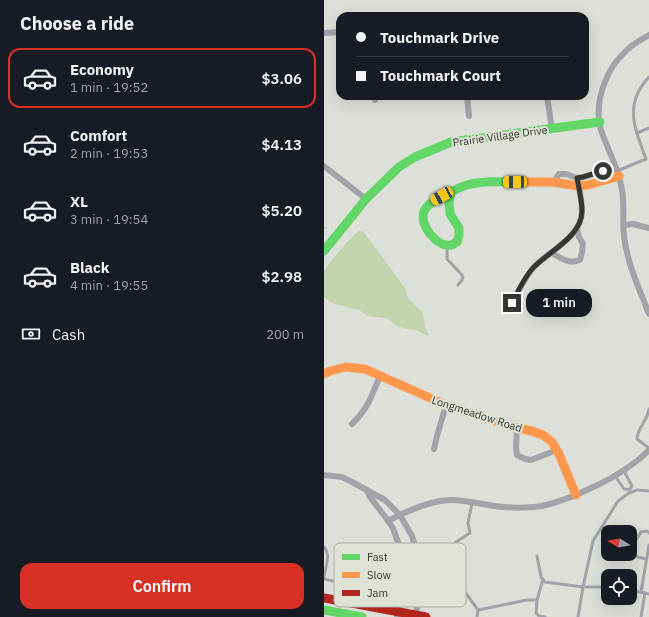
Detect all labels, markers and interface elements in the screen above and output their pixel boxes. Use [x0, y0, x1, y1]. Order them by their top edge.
text: Choose a ride [20, 12, 134, 35]
text: Touchmark Drive [380, 28, 499, 47]
icon: car [22, 60, 58, 96]
text: Economy [70, 60, 134, 79]
text: Touchmark Court [380, 66, 501, 85]
text: $3.06 [262, 69, 302, 88]
text: 1 min · 19:52 [70, 79, 148, 96]
street label: Prairie Village Drive [452, 122, 548, 150]
icon: car [22, 126, 58, 162]
text: Comfort [70, 126, 127, 145]
text: $4.13 [262, 135, 302, 154]
text: 2 min · 19:53 [70, 145, 148, 162]
route start [594, 162, 612, 180]
car [503, 176, 527, 188]
car [429, 185, 455, 207]
icon: car [22, 192, 58, 228]
text: XL [70, 192, 88, 211]
text: $5.20 [262, 201, 302, 220]
text: 3 min · 19:54 [70, 211, 148, 228]
icon: car [22, 258, 58, 294]
text: Black [70, 258, 110, 277]
text: $2.98 [262, 267, 302, 286]
text: 4 min · 19:55 [70, 277, 148, 294]
callout: 1 min [526, 289, 592, 317]
route end [503, 294, 521, 312]
text: 1 min [542, 294, 576, 311]
icon: cash [20, 323, 42, 345]
text: Cash [52, 325, 85, 344]
text: 200 m [266, 326, 304, 343]
street label: Longmeadow Road [430, 393, 524, 435]
north arrow [601, 525, 637, 561]
map controls [601, 525, 637, 605]
legend [334, 543, 466, 607]
text: Fast [367, 550, 388, 564]
button: Confirm [20, 563, 304, 609]
text: Slow [367, 568, 391, 582]
button: locate [601, 569, 637, 605]
text: Jam [367, 586, 388, 600]

